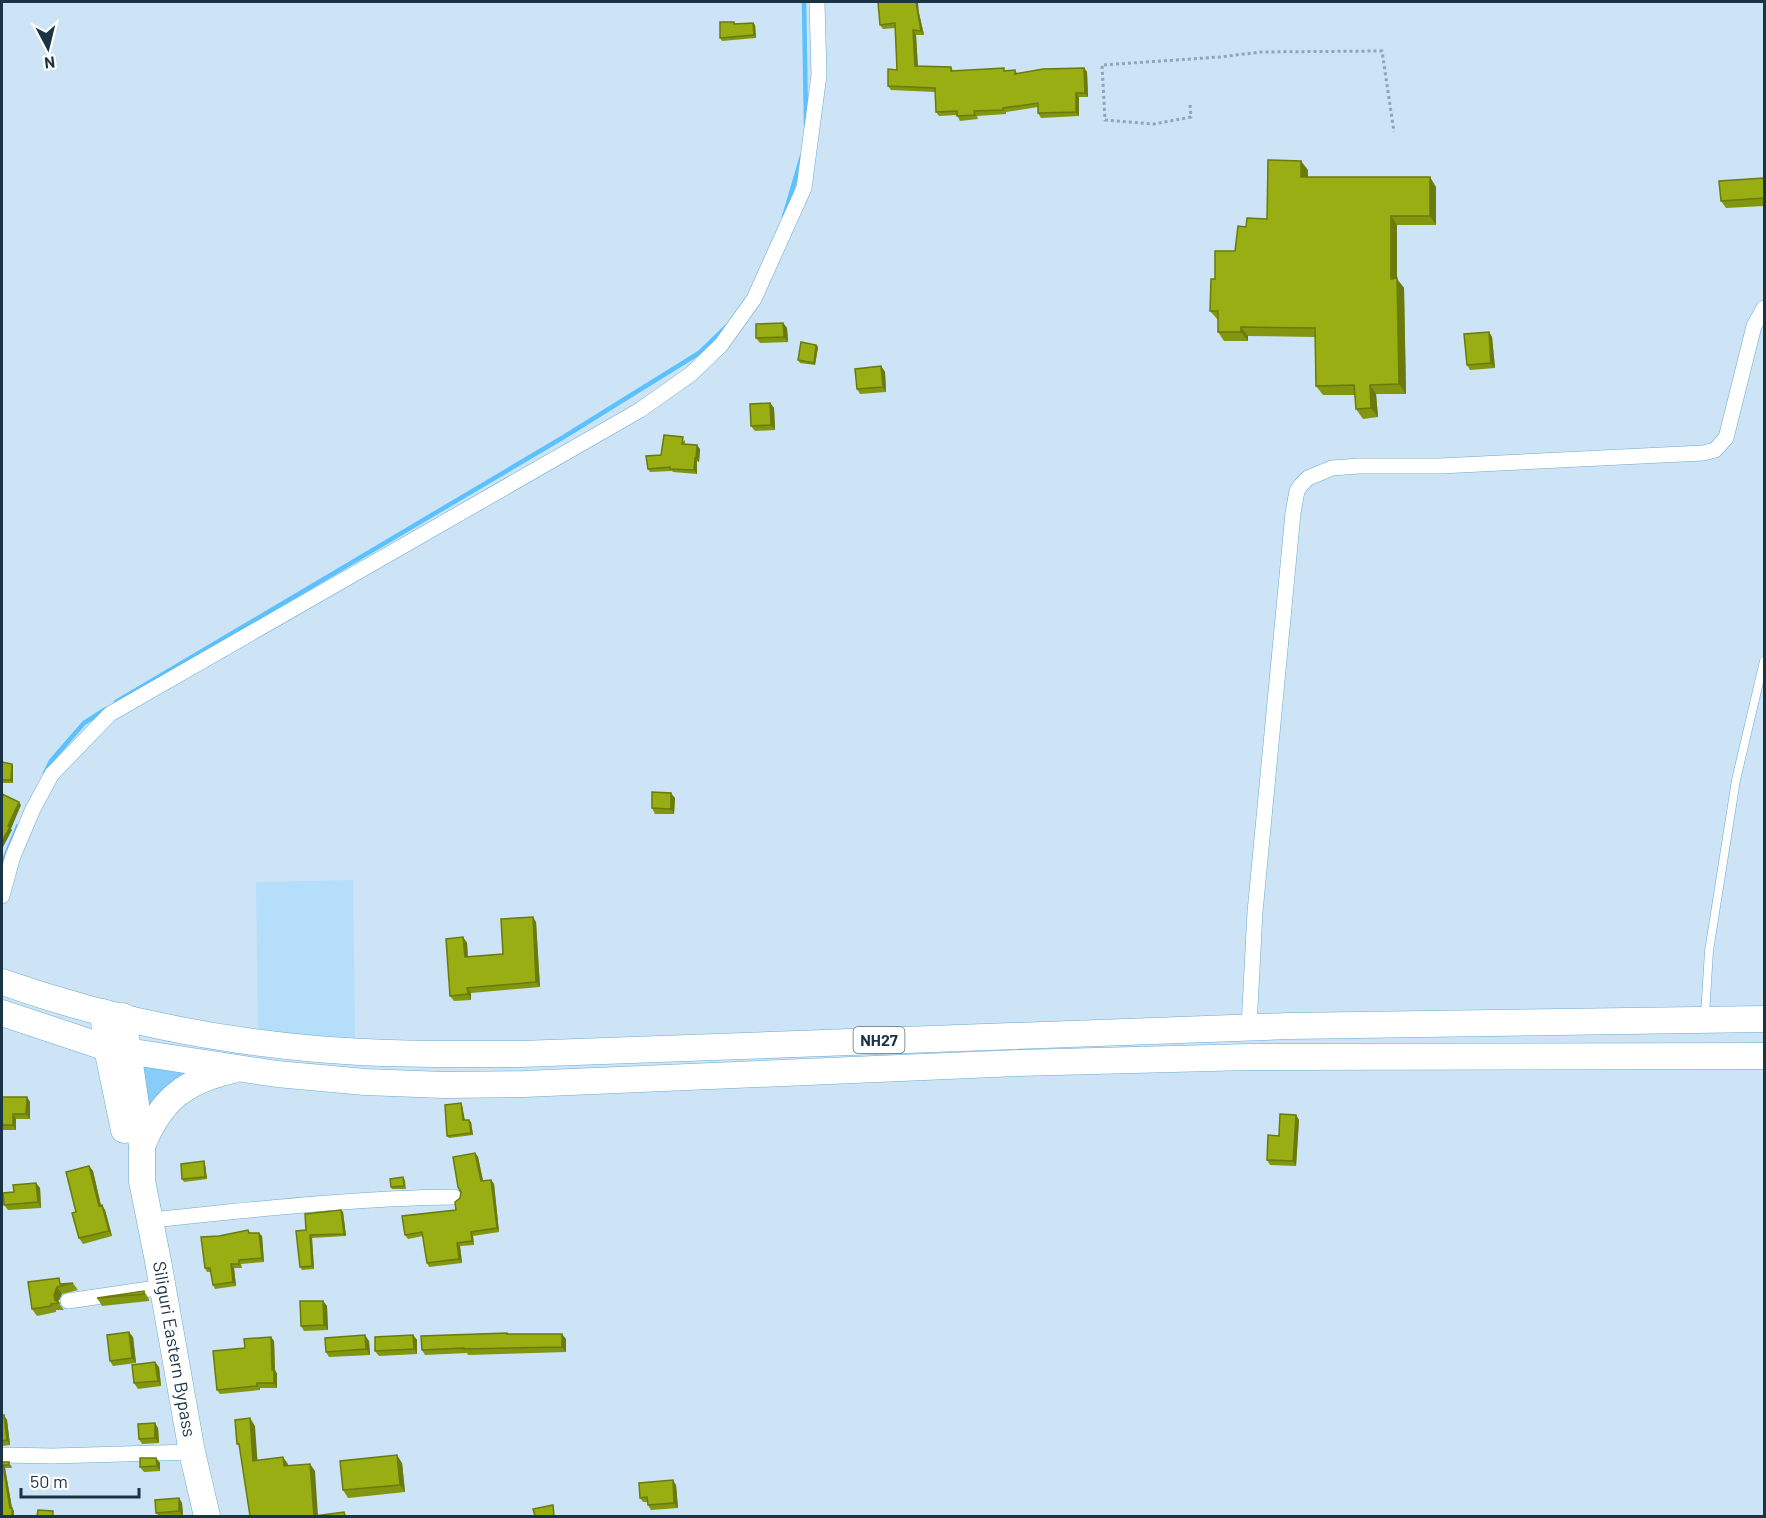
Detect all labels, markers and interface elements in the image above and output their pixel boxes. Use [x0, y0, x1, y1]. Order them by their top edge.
north arrow [18, 18, 78, 78]
text: N [43, 53, 56, 73]
road number: NH27 [854, 1027, 904, 1053]
street label: Siliguri Eastern Bypass [149, 1259, 201, 1438]
scale bar [21, 1461, 140, 1499]
text: 50 m [30, 1470, 68, 1492]

